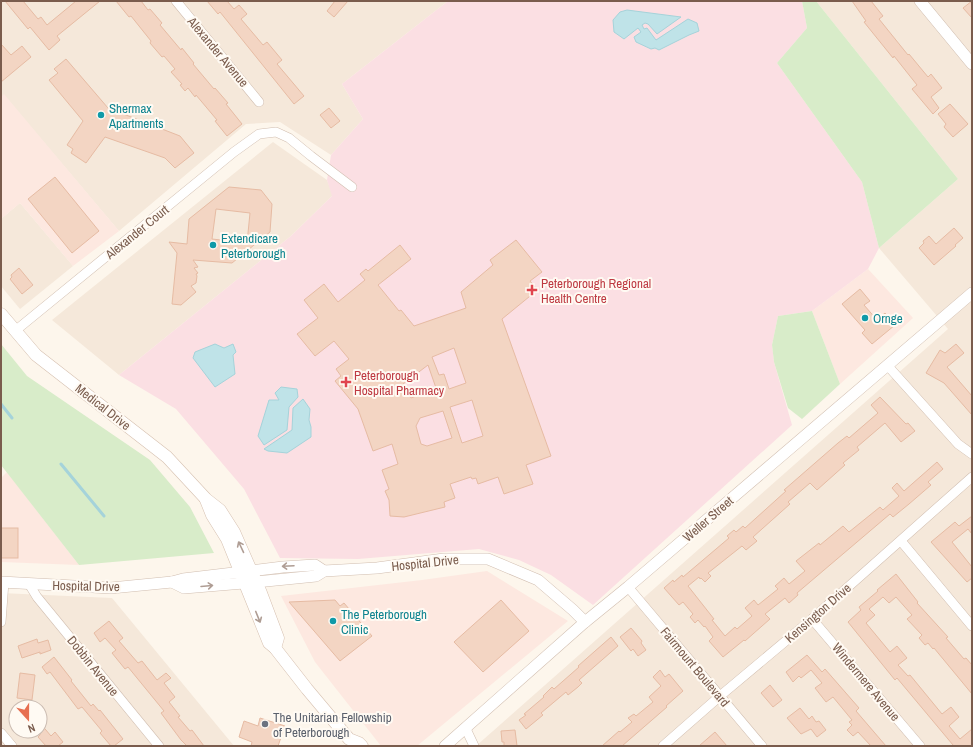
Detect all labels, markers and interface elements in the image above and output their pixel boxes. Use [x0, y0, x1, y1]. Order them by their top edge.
street label: Alexander Avenue [183, 13, 252, 91]
place label: Shermax Apartments [108, 100, 164, 132]
marker: Shermax Apartments [96, 110, 106, 120]
street label: Alexander Court [101, 201, 172, 263]
place label: Extendicare Peterborough [221, 230, 286, 262]
marker: Extendicare Peterborough [208, 240, 218, 250]
place label: Peterborough Regional Health Centre [541, 275, 651, 307]
marker: Peterborough Regional Health Centre [526, 284, 538, 296]
place label: Ornge [873, 310, 903, 327]
marker: Ornge [860, 313, 870, 323]
place label: Peterborough Hospital Pharmacy [354, 367, 445, 399]
marker: Peterborough Hospital Pharmacy [341, 377, 351, 387]
street label: Medical Drive [72, 380, 134, 434]
street label: Weller Street [679, 492, 737, 546]
one-way arrow [236, 541, 244, 553]
street label: Hospital Drive [391, 551, 460, 575]
one-way arrow [282, 563, 295, 570]
street label: Hospital Drive [52, 577, 120, 595]
street label: Kensington Drive [781, 580, 855, 646]
one-way arrow [200, 583, 213, 590]
place label: The Peterborough Clinic [341, 606, 427, 638]
one-way arrow [255, 610, 262, 622]
marker: The Peterborough Clinic [328, 616, 338, 626]
street label: Fairmount Boulevard [657, 624, 733, 710]
street label: Dobbin Avenue [64, 632, 123, 700]
street label: Windermere Avenue [828, 639, 904, 725]
north arrow [8, 699, 48, 739]
place label: The Unitarian Fellowship of Peterborough [273, 709, 392, 741]
marker: The Unitarian Fellowship of Peterborough [260, 719, 270, 729]
text: N [26, 721, 37, 736]

